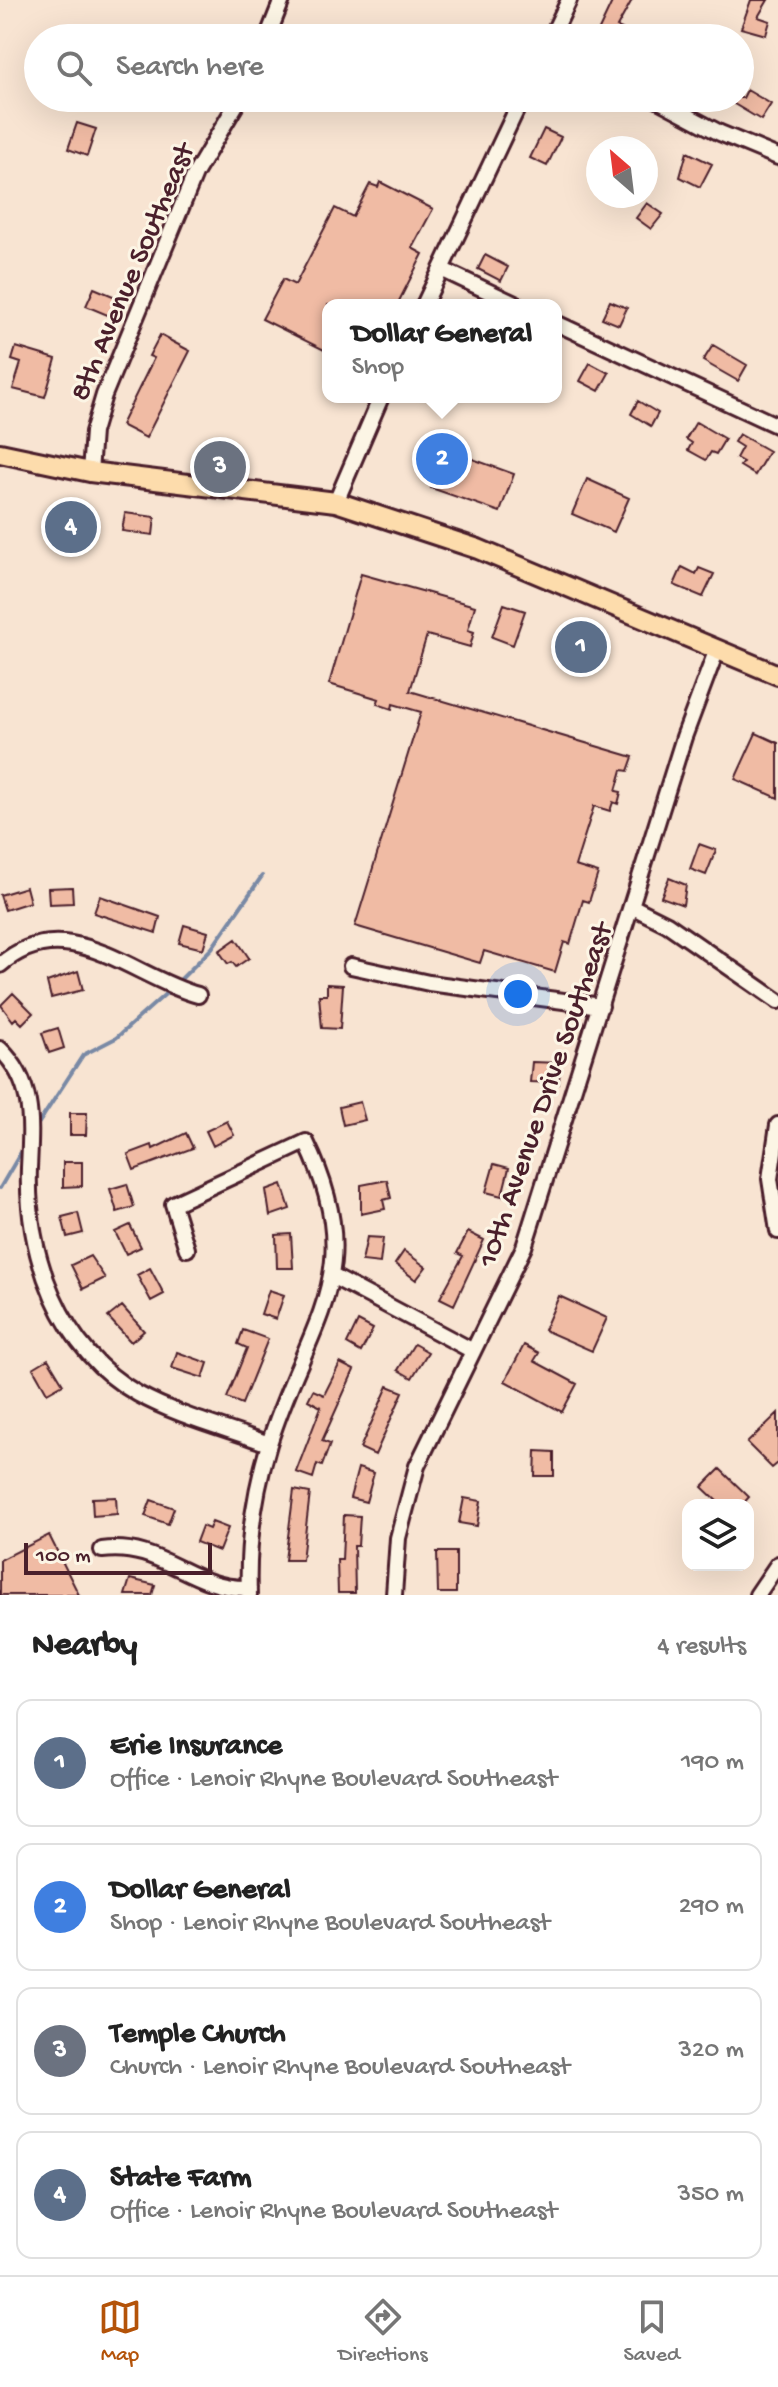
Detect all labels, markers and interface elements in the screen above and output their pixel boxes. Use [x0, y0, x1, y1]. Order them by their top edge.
search box [24, 24, 754, 112]
icon: search [52, 46, 96, 90]
text: Search here [116, 51, 264, 86]
street label: 8th Avenue Southeast [64, 136, 205, 407]
north arrow [586, 136, 658, 208]
popup [322, 299, 562, 403]
text: Dollar General [352, 318, 532, 353]
text: Shop [352, 353, 404, 384]
pin: 2 [416, 429, 468, 489]
pin: 3 [194, 437, 246, 497]
pin: 4 [45, 497, 97, 557]
pin: 1 [555, 617, 607, 677]
street label: 10th Avenue Drive Southeast [471, 916, 624, 1273]
your location [498, 974, 538, 1014]
map controls [682, 1499, 754, 1571]
button: layers [682, 1499, 754, 1571]
scale bar [24, 1539, 212, 1575]
text: 100 m [36, 1544, 91, 1570]
text: Nearby [32, 1627, 137, 1667]
text: 4 results [657, 1632, 746, 1663]
text: Erie Insurance [110, 1730, 282, 1765]
text: 1 [55, 1748, 65, 1779]
text: 190 m [681, 1748, 744, 1779]
text: Office · Lenoir Rhyne Boulevard Southeast [110, 1765, 557, 1796]
text: Dollar General [110, 1874, 291, 1909]
text: 2 [54, 1892, 66, 1923]
text: 290 m [679, 1892, 744, 1923]
text: Shop · Lenoir Rhyne Boulevard Southeast [110, 1909, 550, 1940]
text: Temple Church [110, 2018, 286, 2053]
text: 3 [53, 2036, 67, 2067]
text: 320 m [678, 2036, 744, 2067]
text: Church · Lenoir Rhyne Boulevard Southeast [110, 2053, 570, 2084]
text: State Farm [110, 2162, 252, 2197]
text: 4 [54, 2180, 66, 2211]
text: 350 m [677, 2180, 744, 2211]
text: Office · Lenoir Rhyne Boulevard Southeast [110, 2197, 557, 2228]
tab: Map [98, 2295, 142, 2369]
tab: Directions [338, 2295, 428, 2369]
tab: Saved [624, 2295, 680, 2369]

